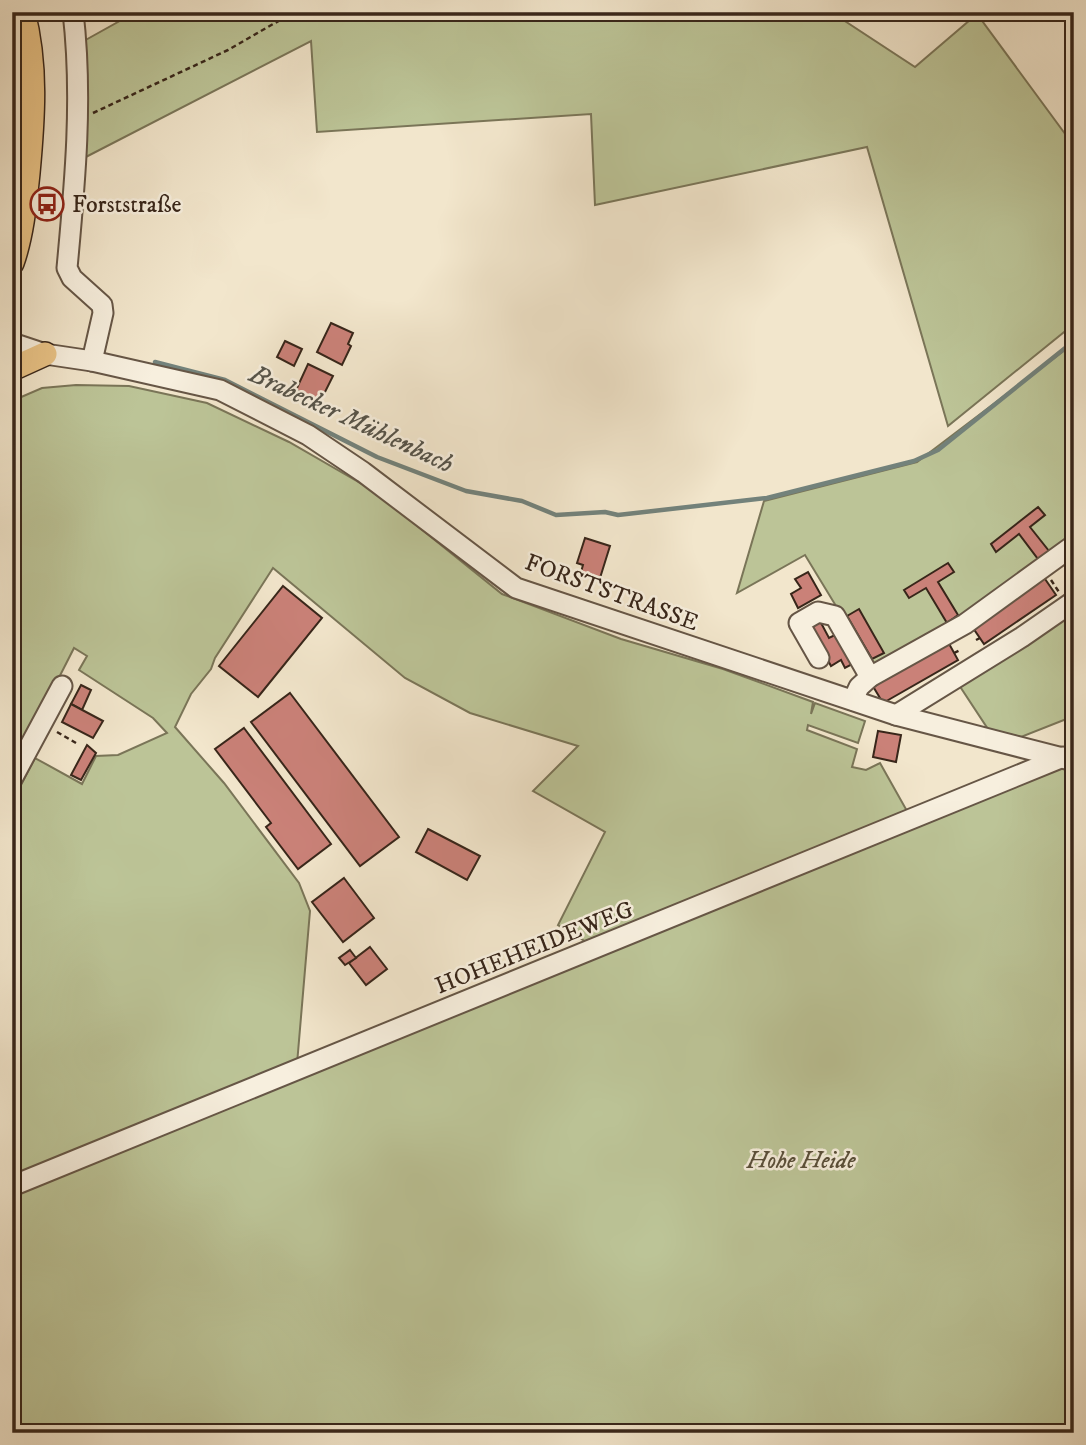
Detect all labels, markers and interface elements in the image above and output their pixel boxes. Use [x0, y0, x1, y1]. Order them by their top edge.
bus stop icon: Forststraße [28, 185, 66, 223]
place label: Forststraße [72, 190, 181, 220]
water label: Brabecker Mühlenbach [243, 357, 459, 481]
street label: FORSTSTRASSE [521, 548, 702, 638]
street label: HOHEHEIDEWEG [431, 894, 638, 1001]
park label: Hohe Heide [746, 1146, 856, 1176]

